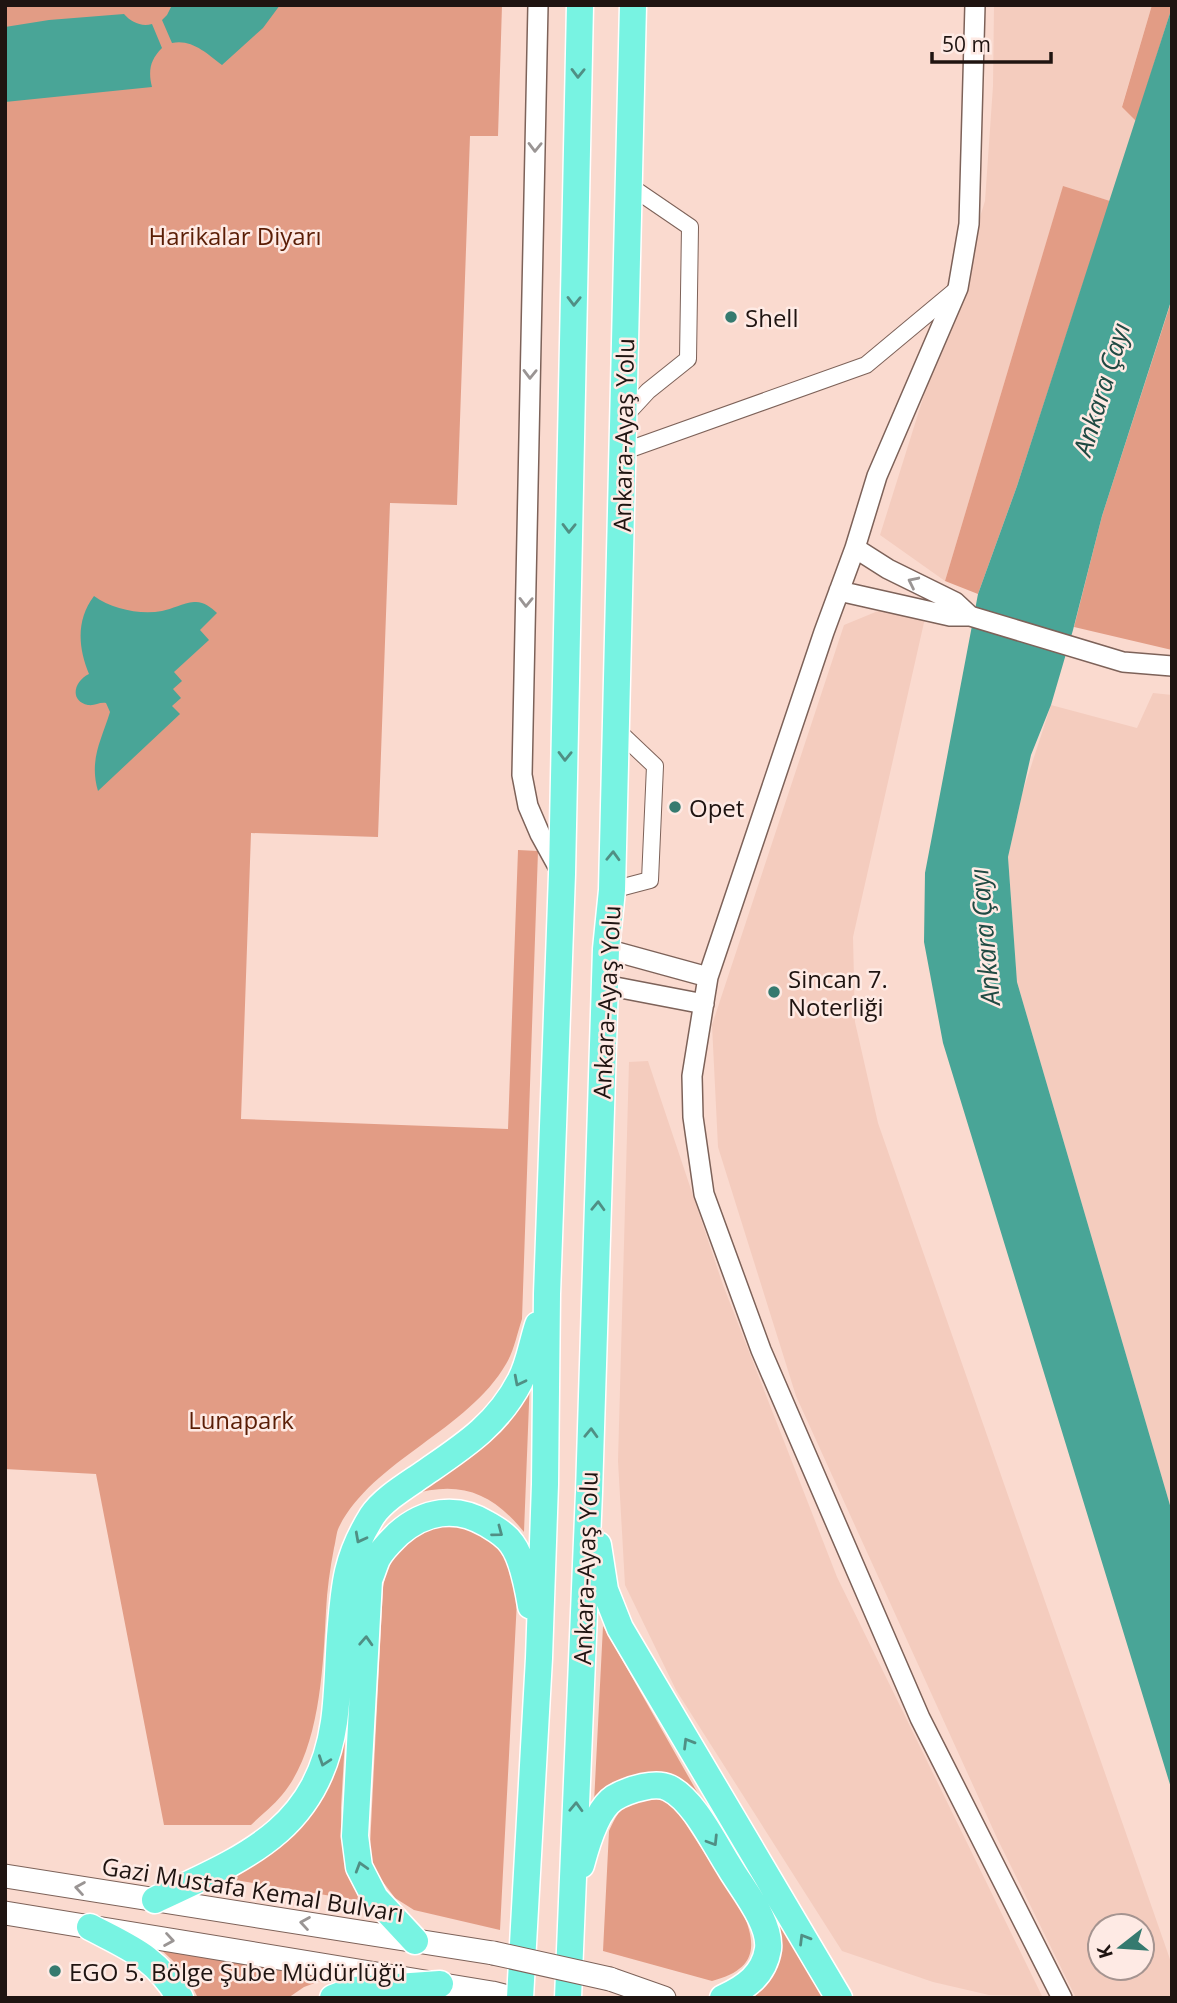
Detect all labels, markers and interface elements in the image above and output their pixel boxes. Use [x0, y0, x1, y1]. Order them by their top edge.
scale bar [932, 21, 1051, 65]
text: 50 m [942, 30, 991, 58]
one-way arrow [570, 69, 586, 79]
one-way arrow [527, 142, 543, 153]
park label: Harikalar Diyarı [149, 219, 321, 252]
one-way arrow [566, 296, 582, 307]
place label: Shell [745, 301, 798, 334]
marker: Shell [723, 309, 739, 325]
water label: Ankara Çayı [1063, 318, 1138, 462]
street label: Ankara-Ayaş Yolu [605, 338, 641, 532]
one-way arrow [522, 370, 538, 380]
one-way arrow [562, 523, 577, 534]
one-way arrow [908, 576, 920, 590]
one-way arrow [518, 597, 533, 608]
one-way arrow [557, 751, 573, 762]
place label: Opet [689, 791, 744, 824]
marker: Opet [667, 799, 683, 815]
one-way arrow [606, 850, 621, 861]
water label: Ankara Çayı [960, 867, 1008, 1009]
street label: Ankara-Ayaş Yolu [584, 904, 628, 1100]
place label: Sincan 7. Noterliği [788, 962, 888, 1023]
marker: Sincan 7. Noterliği [766, 984, 782, 1000]
one-way arrow [590, 1200, 606, 1210]
one-way arrow [513, 1374, 527, 1387]
park label: Lunapark [188, 1403, 294, 1436]
one-way arrow [583, 1427, 598, 1438]
street label: Ankara-Ayaş Yolu [565, 1471, 605, 1665]
one-way arrow [491, 1524, 503, 1536]
one-way arrow [354, 1531, 368, 1544]
one-way arrow [358, 1635, 373, 1646]
one-way arrow [683, 1738, 696, 1751]
one-way arrow [318, 1755, 332, 1767]
one-way arrow [568, 1801, 583, 1812]
one-way arrow [704, 1833, 717, 1846]
street label: Gazi Mustafa Kemal Bulvarı [100, 1849, 406, 1929]
one-way arrow [355, 1861, 370, 1873]
one-way arrow [74, 1881, 86, 1896]
north arrow [1086, 1912, 1156, 1982]
one-way arrow [299, 1916, 310, 1931]
one-way arrow [163, 1932, 175, 1947]
one-way arrow [799, 1934, 812, 1946]
text: K [1090, 1942, 1119, 1962]
place label: EGO 5. Bölge Şube Müdürlüğü [69, 1955, 406, 1988]
marker: EGO 5. Bölge Şube Müdürlüğü [47, 1963, 63, 1979]

